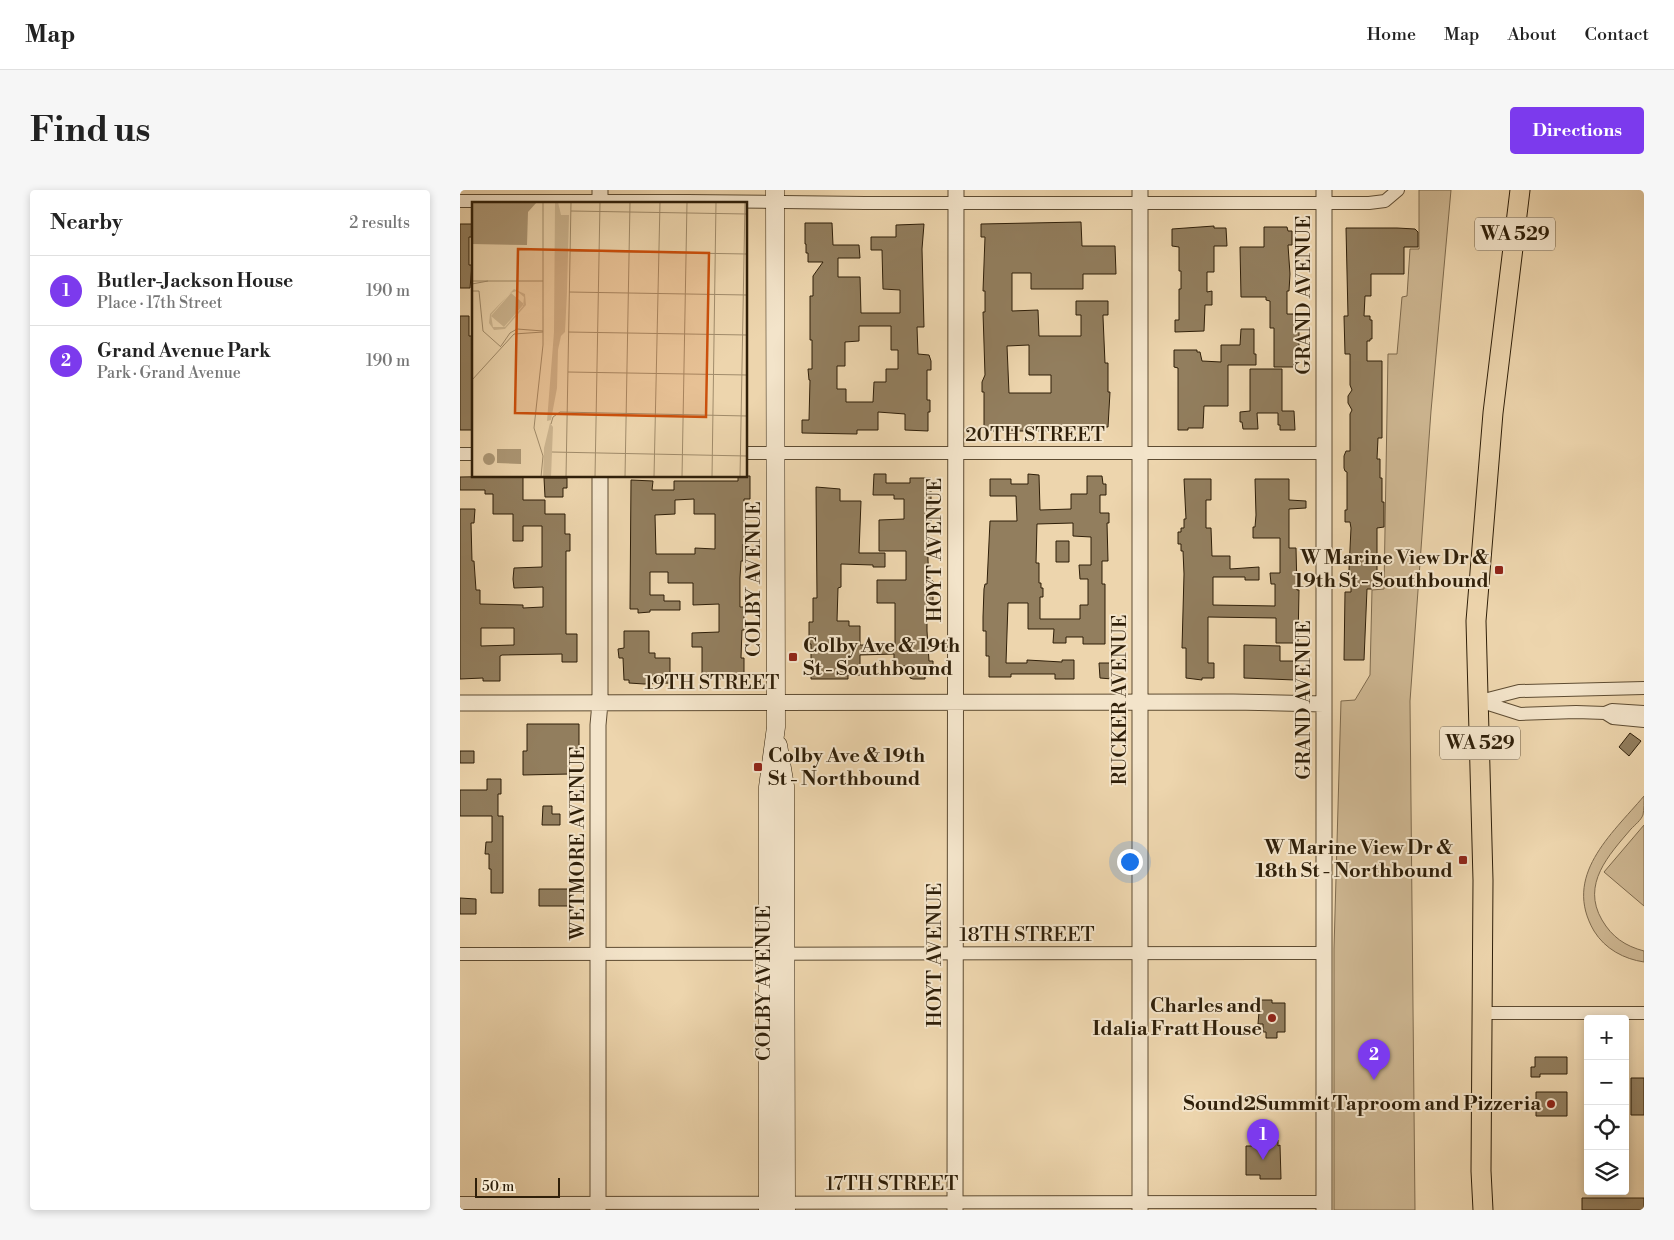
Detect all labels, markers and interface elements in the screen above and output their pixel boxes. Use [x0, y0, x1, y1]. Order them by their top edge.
text: Map [25, 20, 75, 50]
text: Home [1367, 23, 1416, 46]
text: Map [1444, 23, 1480, 46]
text: About [1508, 23, 1557, 46]
text: Contact [1585, 23, 1649, 46]
button: Directions [1510, 107, 1644, 154]
text: Find us [30, 109, 150, 152]
inset map [472, 202, 748, 478]
text: Nearby [50, 210, 123, 236]
text: 2 results [349, 213, 410, 233]
street label: GRAND AVENUE [1292, 215, 1317, 375]
road number: WA 529 [1475, 218, 1555, 251]
text: Butler-Jackson House [97, 269, 293, 293]
text: 1 [62, 281, 70, 301]
text: 190 m [366, 281, 410, 301]
text: Place · 17th Street [97, 293, 222, 313]
text: Grand Avenue Park [97, 339, 271, 363]
text: 2 [61, 351, 71, 371]
text: 190 m [366, 351, 410, 371]
text: Park · Grand Avenue [97, 363, 241, 383]
street label: 20TH STREET [965, 423, 1105, 448]
street label: HOYT AVENUE [923, 478, 948, 622]
street label: COLBY AVENUE [742, 501, 767, 657]
place label: W Marine View Dr & 19th St - Southbound [1294, 546, 1489, 594]
marker: W Marine View Dr & 19th St - Southbound [1493, 564, 1505, 576]
street label: RUCKER AVENUE [1108, 614, 1133, 786]
street label: GRAND AVENUE [1292, 620, 1317, 780]
place label: Colby Ave & 19th St - Southbound [803, 634, 961, 682]
marker: Colby Ave & 19th St - Southbound [787, 651, 799, 663]
street label: 19TH STREET [645, 671, 779, 696]
road number: WA 529 [1440, 726, 1520, 760]
place label: Colby Ave & 19th St - Northbound [768, 744, 926, 792]
street label: WETMORE AVENUE [566, 746, 591, 941]
marker: Colby Ave & 19th St - Northbound [752, 761, 764, 773]
place label: W Marine View Dr & 18th St - Northbound [1255, 836, 1453, 884]
your location [1117, 849, 1143, 875]
marker: W Marine View Dr & 18th St - Northbound [1457, 854, 1469, 866]
street label: HOYT AVENUE [923, 883, 948, 1027]
street label: COLBY AVENUE [752, 905, 777, 1061]
street label: 18TH STREET [959, 923, 1095, 948]
place label: Charles and Idalia Fratt House [1093, 994, 1262, 1042]
marker: Charles and Idalia Fratt House [1266, 1012, 1278, 1024]
map controls [1584, 1015, 1629, 1195]
button: + [1584, 1015, 1629, 1060]
pin: 2 [1358, 1039, 1390, 1080]
button: − [1584, 1060, 1629, 1105]
place label: Sound2Summit Taproom and Pizzeria [1183, 1092, 1541, 1117]
marker: Sound2Summit Taproom and Pizzeria [1545, 1098, 1557, 1110]
button: locate [1584, 1105, 1629, 1150]
pin: 1 [1247, 1119, 1279, 1160]
button: layers [1584, 1150, 1629, 1195]
street label: 17TH STREET [826, 1172, 958, 1197]
scale bar [475, 1175, 560, 1198]
text: 50 m [482, 1178, 514, 1196]

